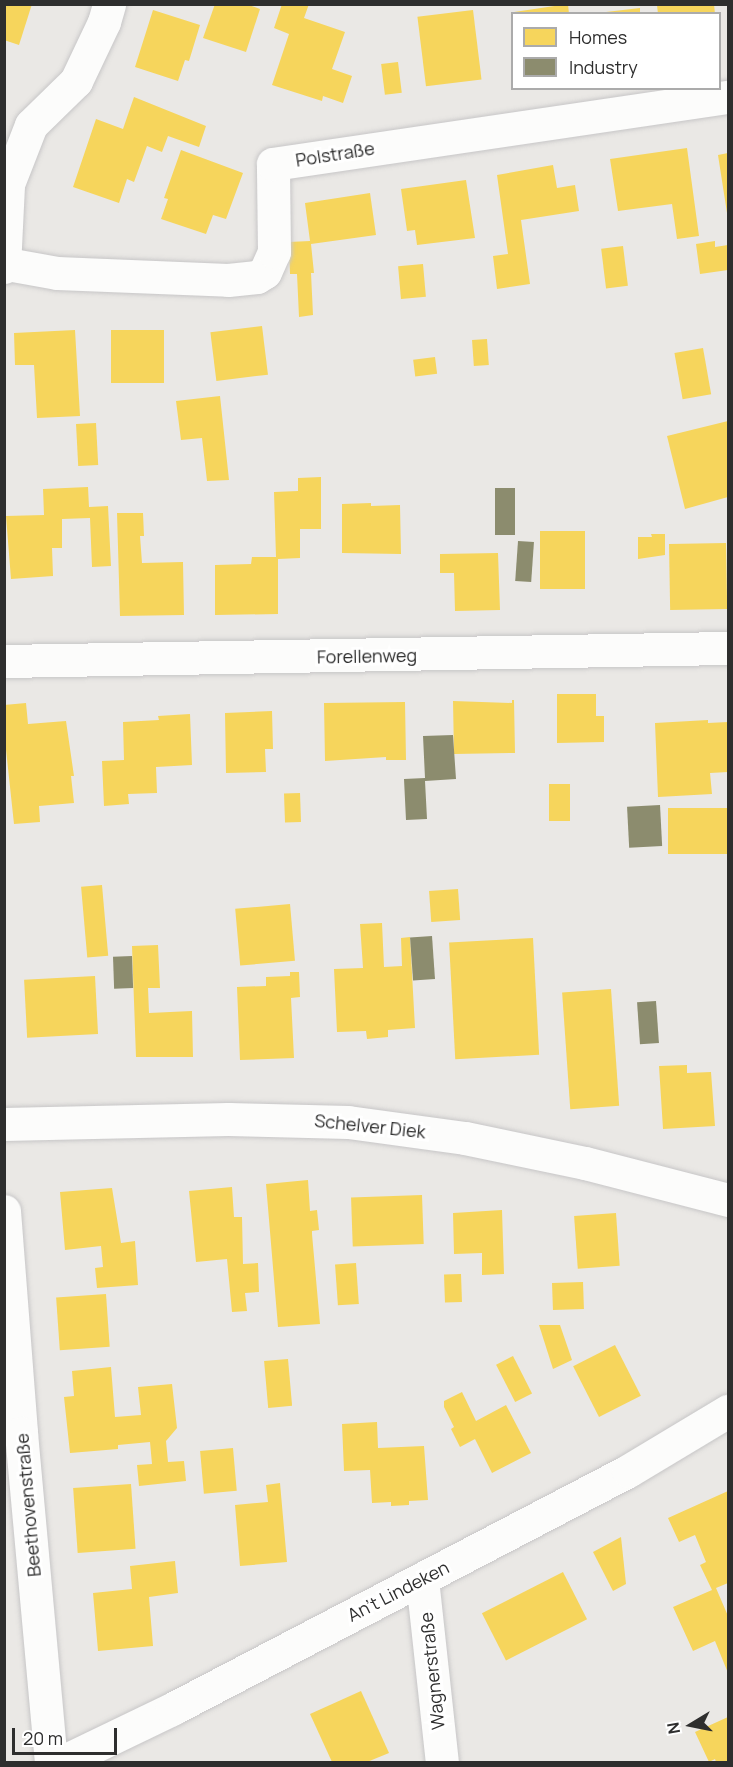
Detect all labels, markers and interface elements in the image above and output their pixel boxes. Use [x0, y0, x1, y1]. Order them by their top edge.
legend [511, 12, 721, 90]
text: Homes [569, 25, 627, 49]
text: Industry [569, 55, 638, 79]
street label: Polstraße [294, 137, 376, 171]
street label: Forellenweg [317, 644, 417, 668]
street label: Schelver Diek [313, 1109, 427, 1143]
street label: Beethovenstraße [11, 1432, 45, 1578]
street label: An't Lindeken [344, 1556, 452, 1626]
street label: Wagnerstraße [415, 1611, 449, 1731]
north arrow [661, 1695, 721, 1755]
scale bar [15, 1716, 120, 1754]
text: N [661, 1721, 685, 1736]
text: 20 m [23, 1726, 63, 1750]

